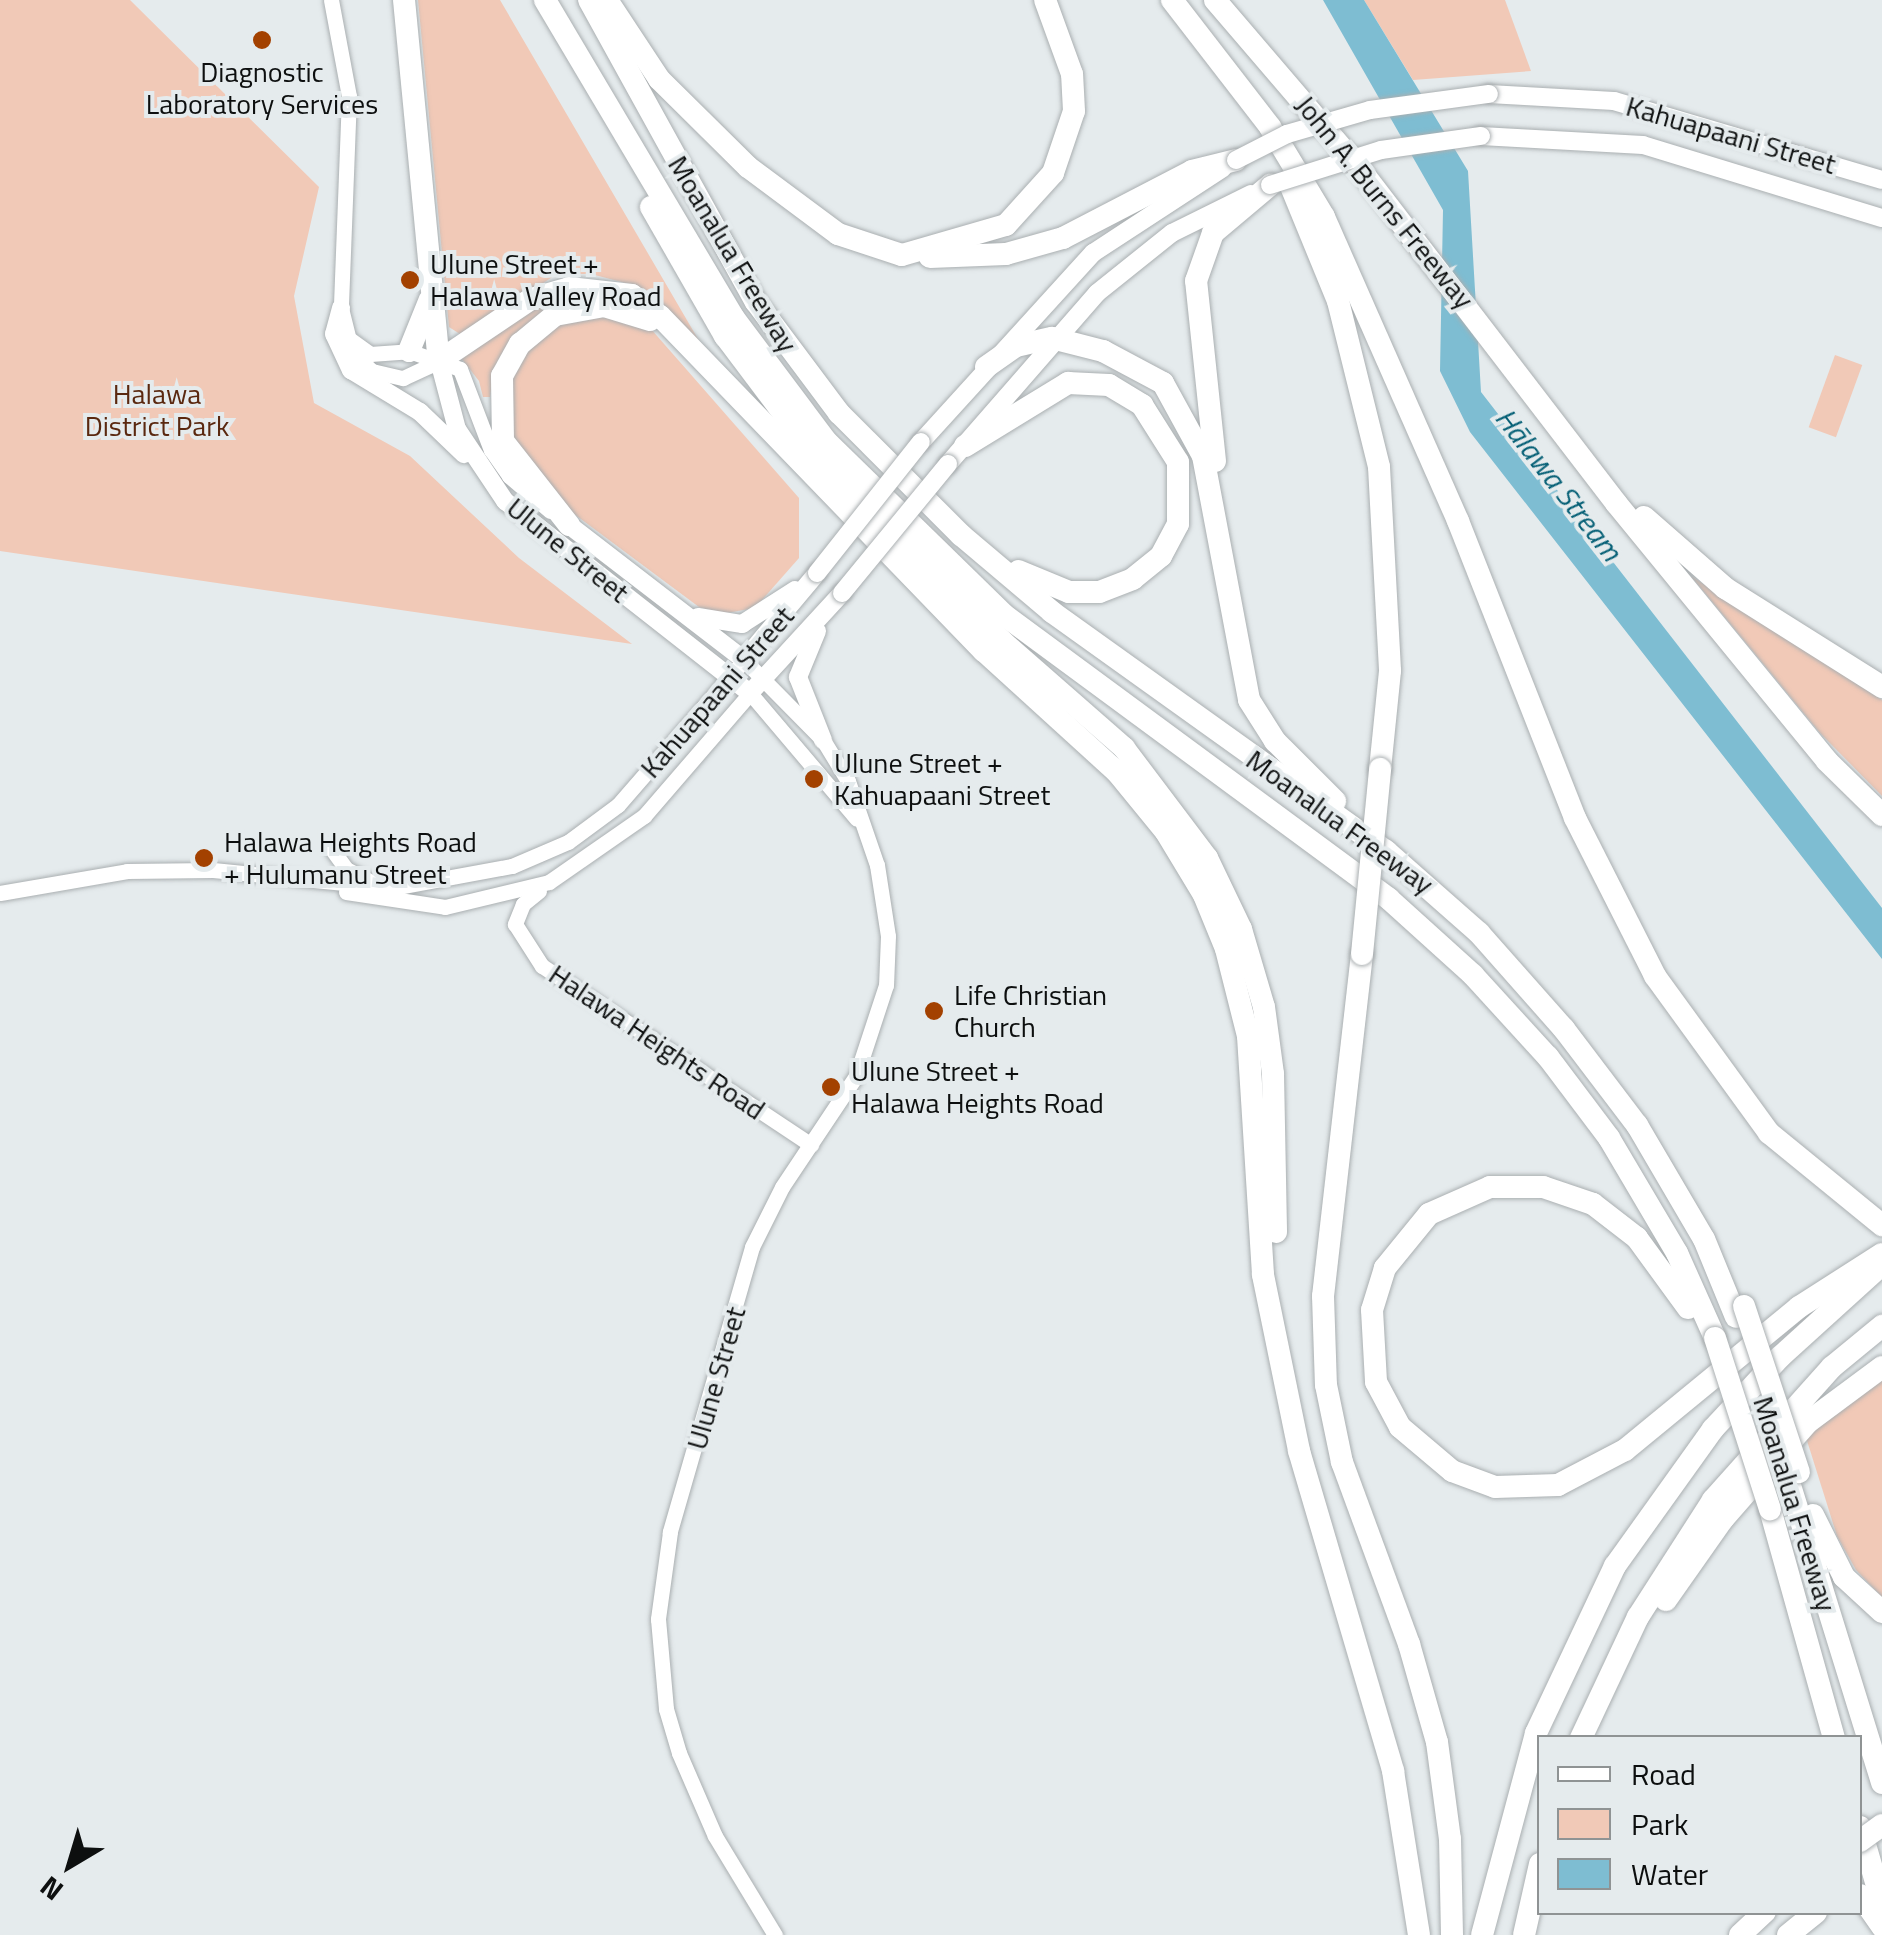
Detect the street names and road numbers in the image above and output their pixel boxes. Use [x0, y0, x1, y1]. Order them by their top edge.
street label: John A. Burns Freeway [1289, 89, 1481, 315]
street label: Kahuapaani Street [1622, 89, 1840, 181]
street label: Moanalua Freeway [661, 150, 805, 358]
street label: Ulune Street [500, 491, 636, 609]
street label: Kahuapaani Street [633, 599, 801, 785]
street label: Moanalua Freeway [1240, 743, 1440, 901]
street label: Halawa Heights Road [543, 957, 771, 1127]
street label: Ulune Street [680, 1303, 752, 1453]
street label: Moanalua Freeway [1746, 1392, 1844, 1616]

